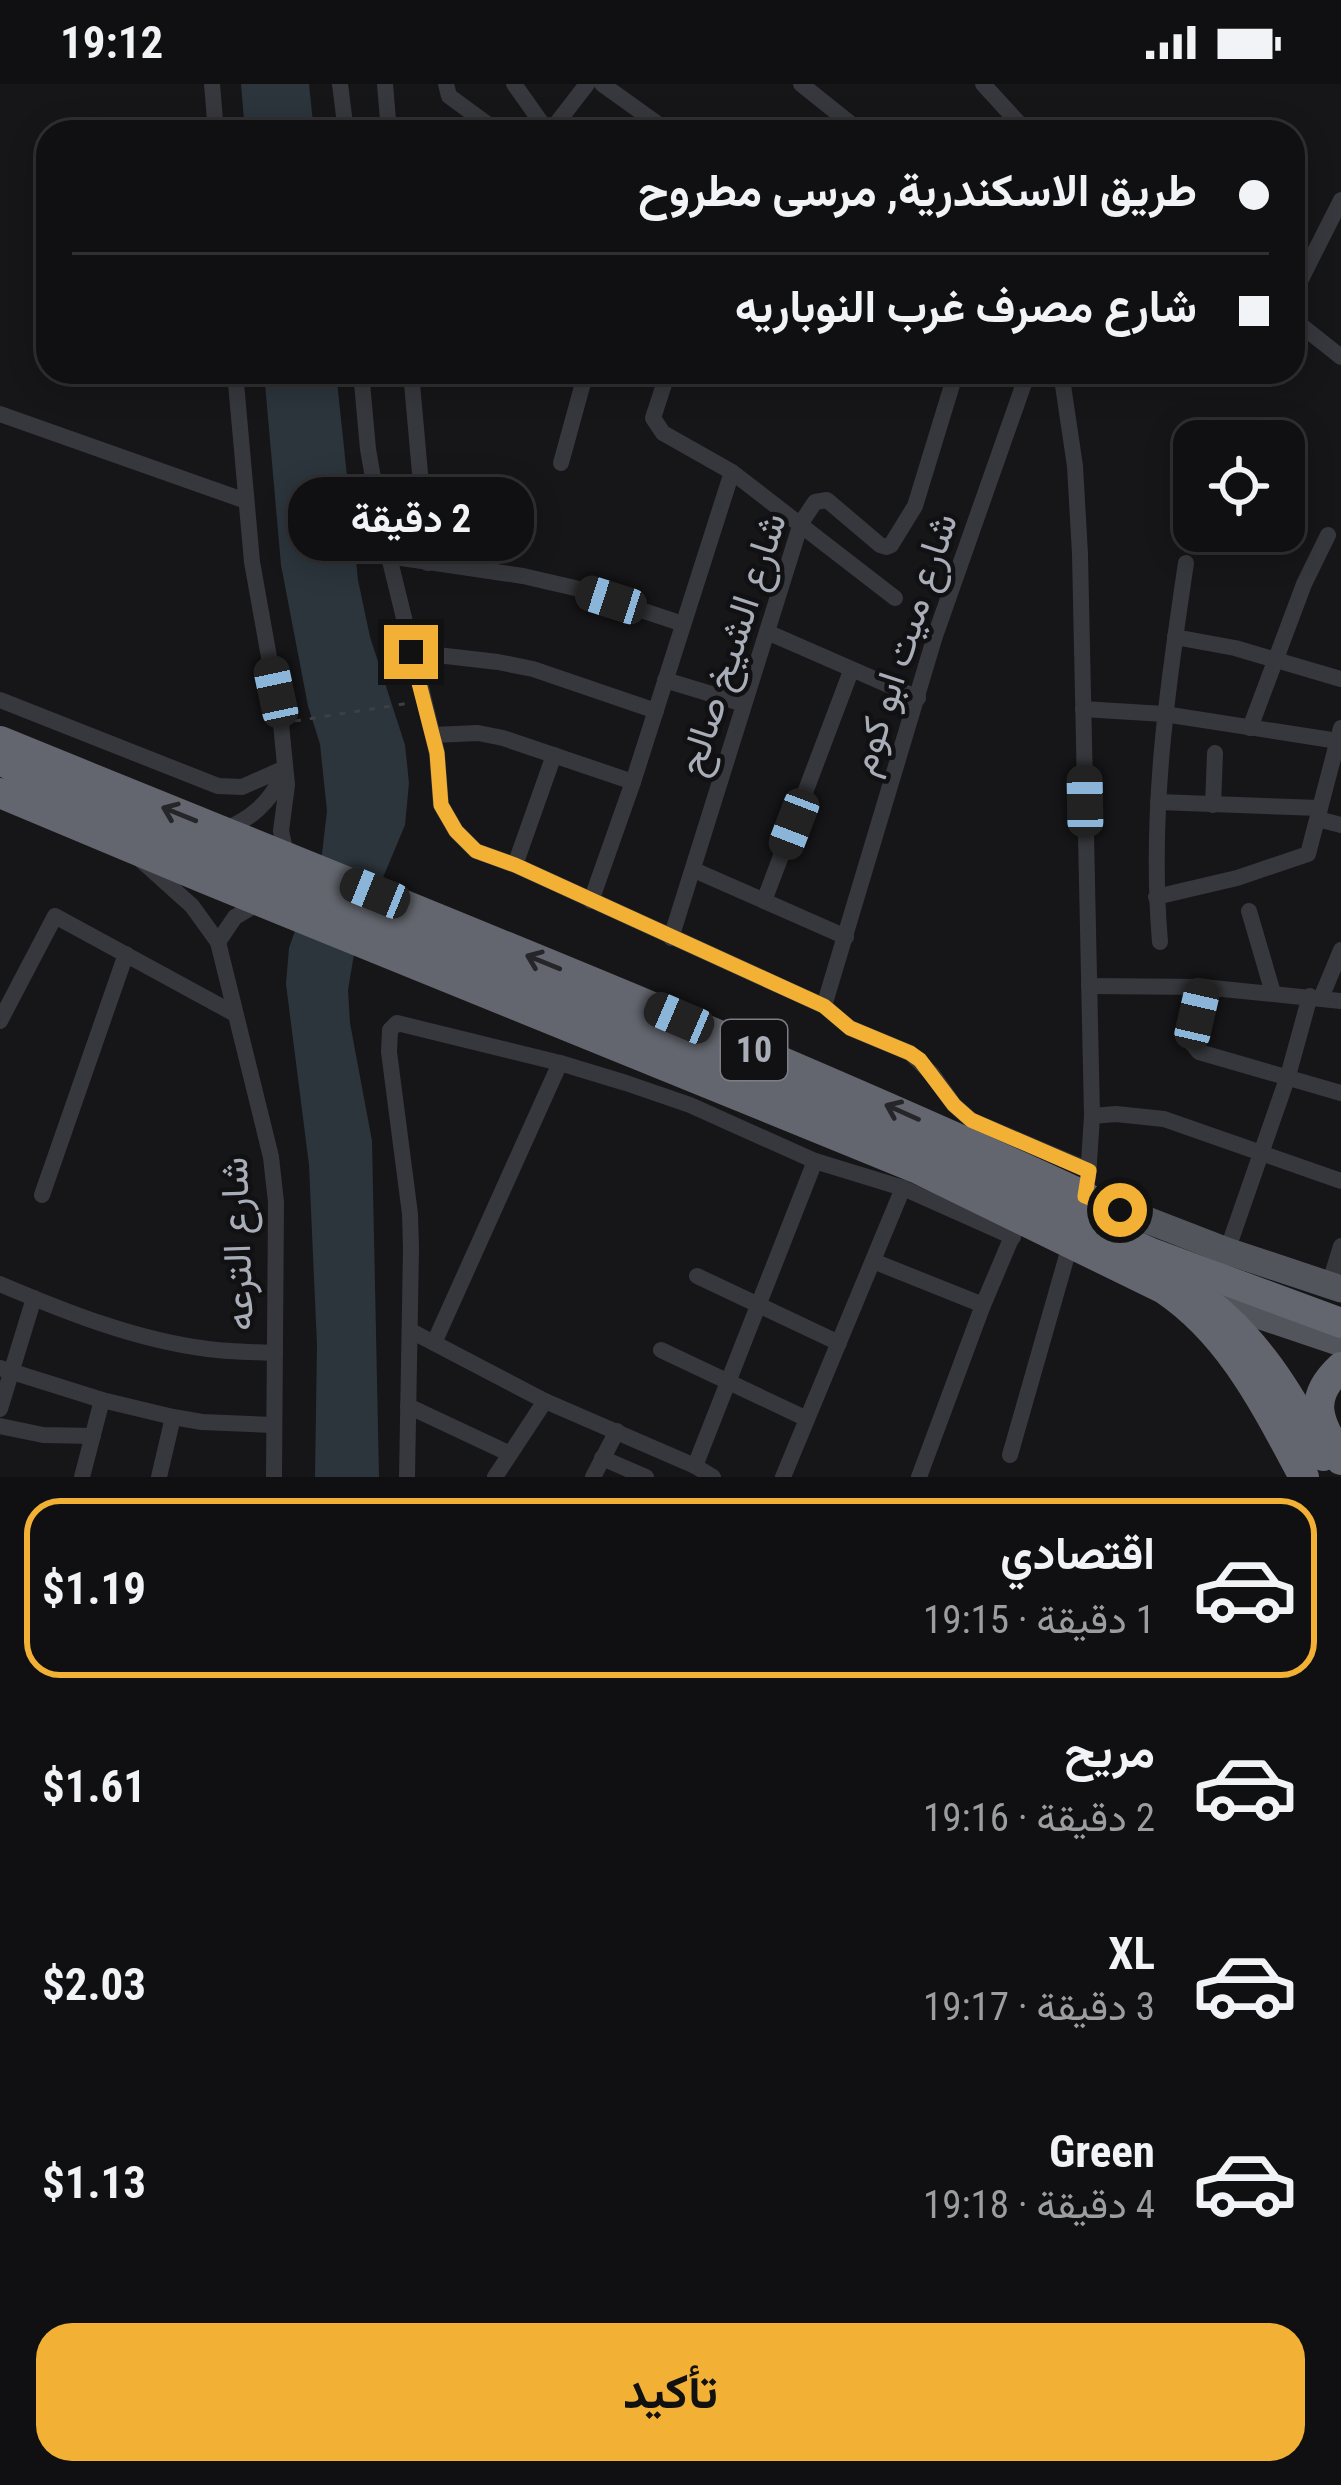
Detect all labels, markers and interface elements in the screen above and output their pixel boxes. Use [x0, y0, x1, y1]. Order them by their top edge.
text: 19:12 [60, 16, 163, 69]
text: طريق الاسكندرية, مرسى مطروح [638, 164, 1197, 217]
text: شارع مصرف غرب النوباريه [735, 280, 1197, 333]
map controls [1173, 420, 1305, 552]
button: locate [1173, 420, 1305, 552]
callout: 2 دقيقة [288, 478, 534, 562]
text: 2 دقيقة [351, 496, 471, 542]
street label: شارع الشيخ صالح [668, 507, 800, 782]
street label: شارع ميت ابو كوم [839, 507, 970, 781]
car [571, 572, 651, 628]
route end [384, 625, 438, 679]
car [251, 653, 301, 731]
car [1066, 765, 1104, 837]
car [764, 784, 824, 864]
one-way arrow [161, 802, 198, 823]
car [335, 863, 415, 923]
one-way arrow [525, 950, 562, 971]
car [1171, 975, 1223, 1053]
car [639, 987, 719, 1049]
road number: 10 [721, 1020, 787, 1080]
one-way arrow [885, 1100, 921, 1122]
street label: شارع الترعه [211, 1156, 266, 1332]
route start [1093, 1183, 1147, 1237]
text: اقتصادي [1000, 1527, 1155, 1580]
icon: car [1191, 1534, 1299, 1642]
text: $1.19 [42, 1562, 146, 1615]
text: 1 دقيقة · 19:15 [923, 1597, 1155, 1643]
text: مريح [1064, 1725, 1155, 1778]
icon: car [1191, 1732, 1299, 1840]
text: $1.61 [42, 1760, 146, 1813]
text: 2 دقيقة · 19:16 [923, 1795, 1155, 1841]
text: XL [1108, 1927, 1155, 1980]
icon: car [1191, 1930, 1299, 2038]
text: $2.03 [42, 1958, 146, 2011]
text: 3 دقيقة · 19:17 [923, 1984, 1155, 2030]
text: Green [1049, 2125, 1155, 2178]
icon: car [1191, 2128, 1299, 2236]
text: $1.13 [42, 2156, 146, 2209]
text: 4 دقيقة · 19:18 [923, 2182, 1155, 2228]
button: تأكيد [36, 2323, 1305, 2461]

